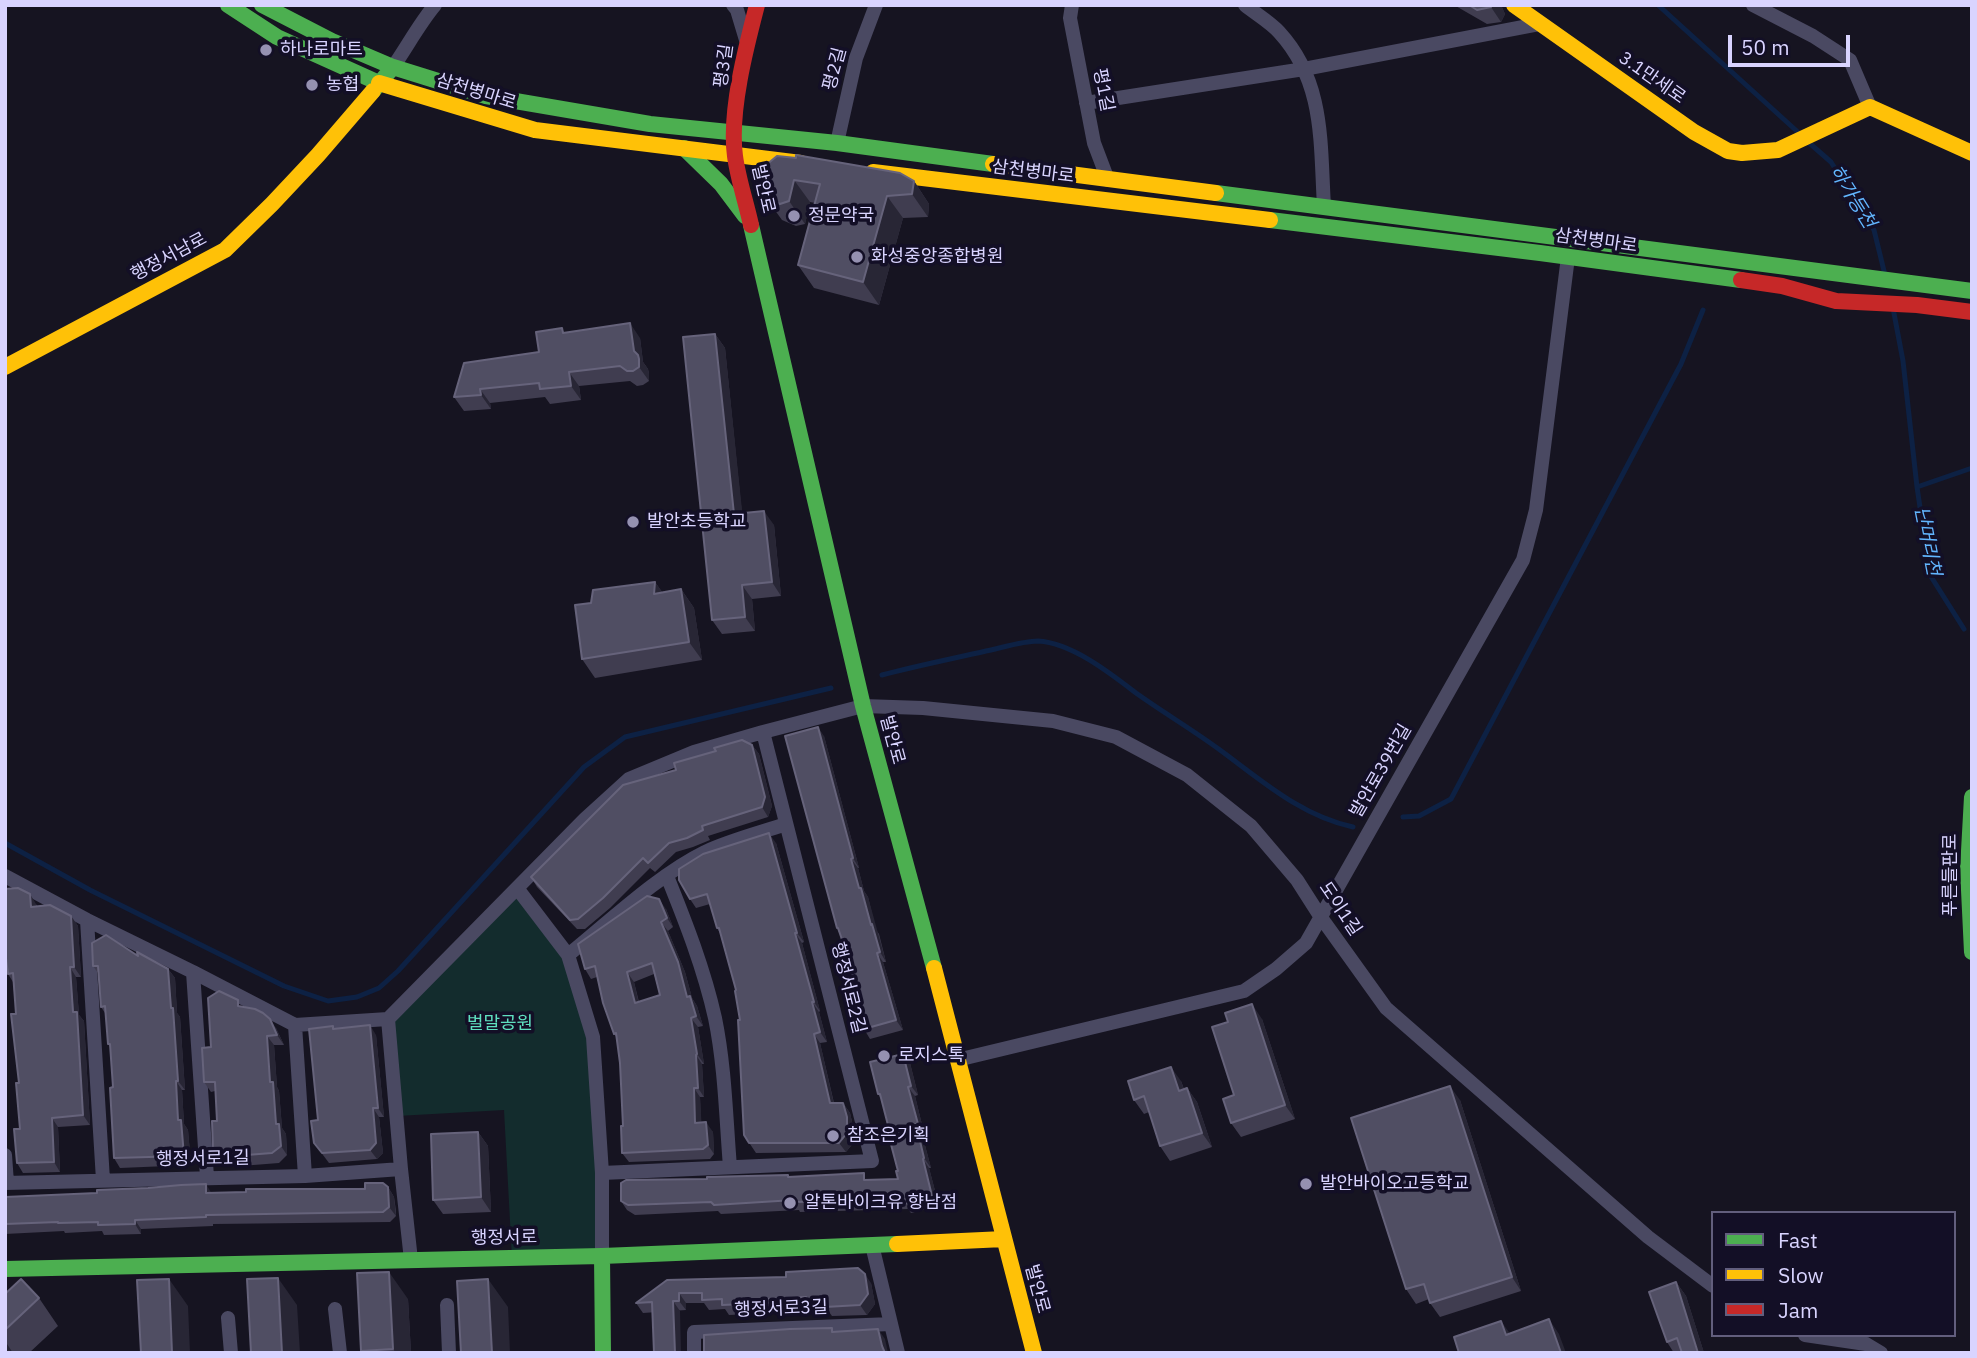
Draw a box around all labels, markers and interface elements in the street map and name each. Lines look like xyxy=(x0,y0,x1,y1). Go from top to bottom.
scale bar xyxy=(1732,21,1854,65)
text: 50 m xyxy=(1741,33,1790,61)
place label: 하나로마트 xyxy=(280,39,363,61)
marker: 하나로마트 xyxy=(258,42,274,58)
street label: 평3길 xyxy=(710,43,738,89)
street label: 평2길 xyxy=(819,45,851,93)
street label: 3.1만세로 xyxy=(1615,47,1689,109)
street label: 평1길 xyxy=(1088,66,1118,114)
street label: 삼천병마로 xyxy=(433,70,519,114)
place label: 농협 xyxy=(326,74,359,96)
marker: 농협 xyxy=(304,77,320,93)
street label: 삼천병마로 xyxy=(991,156,1075,188)
water label: 하가등천 xyxy=(1824,161,1880,233)
street label: 발안로 xyxy=(747,162,779,216)
place label: 정문약국 xyxy=(808,205,874,227)
marker: 정문약국 xyxy=(786,208,802,224)
street label: 삼천병마로 xyxy=(1553,225,1639,257)
street label: 행정서남로 xyxy=(127,228,211,286)
place label: 화성중앙종합병원 xyxy=(871,246,1003,268)
marker: 화성중앙종합병원 xyxy=(849,249,865,265)
water label: 난머리천 xyxy=(1909,505,1945,577)
place label: 발안초등학교 xyxy=(647,511,746,533)
marker: 발안초등학교 xyxy=(625,514,641,530)
street label: 발안로 xyxy=(875,713,909,767)
street label: 발안로39번길 xyxy=(1346,720,1416,822)
street label: 푸른들판로 xyxy=(1940,834,1962,916)
street label: 도이1길 xyxy=(1314,878,1366,940)
street label: 행정서로2길 xyxy=(826,940,870,1036)
park label: 벌말공원 xyxy=(467,1013,533,1035)
place label: 로지스톡 xyxy=(898,1045,964,1067)
marker: 로지스톡 xyxy=(876,1048,892,1064)
place label: 참조은기획 xyxy=(847,1125,930,1147)
marker: 참조은기획 xyxy=(825,1128,841,1144)
street label: 행정서로1길 xyxy=(156,1147,250,1171)
place label: 발안바이오고등학교 xyxy=(1320,1173,1469,1195)
marker: 발안바이오고등학교 xyxy=(1298,1176,1314,1192)
place label: 알톤바이크유 향남점 xyxy=(804,1192,957,1214)
marker: 알톤바이크유 향남점 xyxy=(782,1195,798,1211)
legend xyxy=(1711,1211,1956,1337)
text: Fast xyxy=(1778,1226,1818,1254)
street label: 행정서로 xyxy=(471,1227,537,1249)
text: Slow xyxy=(1778,1261,1824,1289)
street label: 발안로 xyxy=(1020,1262,1054,1316)
text: Jam xyxy=(1778,1296,1818,1324)
street label: 행정서로3길 xyxy=(734,1297,828,1321)

